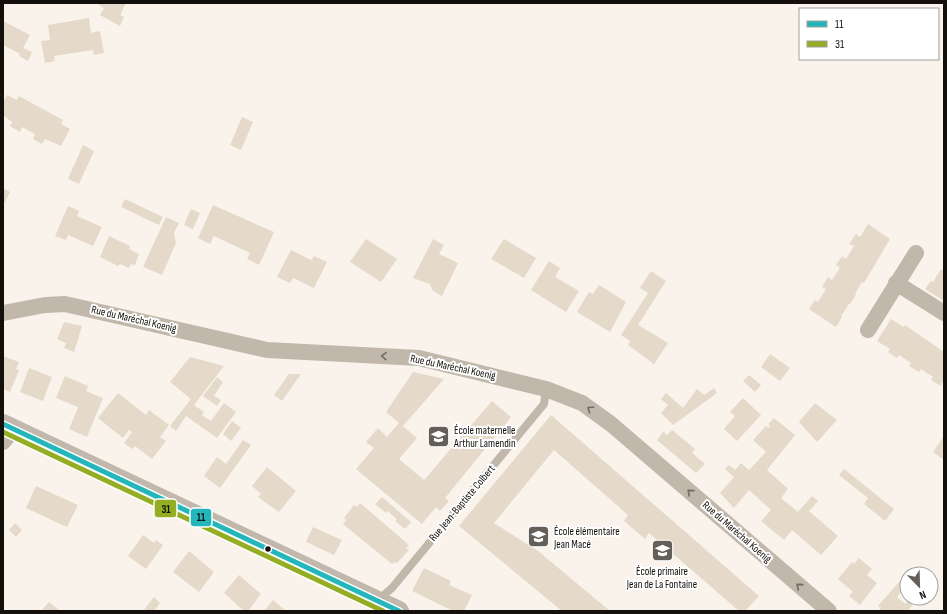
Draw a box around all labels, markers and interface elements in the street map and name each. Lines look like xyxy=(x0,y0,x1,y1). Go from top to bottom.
legend xyxy=(799,8,939,60)
text: 11 xyxy=(835,17,844,32)
text: 31 xyxy=(835,37,845,52)
street label: Rue du Maréchal Koenig xyxy=(90,303,178,335)
one-way arrow xyxy=(381,351,387,360)
street label: Rue du Maréchal Koenig xyxy=(409,352,498,383)
one-way arrow xyxy=(587,406,594,414)
school or university icon: École maternelle Arthur Lamendin xyxy=(425,423,451,449)
place label: École maternelle Arthur Lamendin xyxy=(453,424,516,450)
street label: Rue Jean-Baptiste Colbert xyxy=(426,462,498,544)
one-way arrow xyxy=(687,489,694,496)
line badge: 31 xyxy=(154,499,177,518)
street label: Rue du Maréchal Koenig xyxy=(700,499,775,566)
text: 31 xyxy=(161,503,171,516)
line badge: 11 xyxy=(190,508,212,527)
text: 11 xyxy=(197,511,206,524)
school or university icon: École élémentaire Jean Macé xyxy=(526,524,552,550)
place label: École élémentaire Jean Macé xyxy=(553,525,620,551)
school or university icon: École primaire Jean de La Fontaine xyxy=(649,538,675,564)
unlabelled marker xyxy=(263,544,273,554)
place label: École primaire Jean de La Fontaine xyxy=(626,565,697,591)
north arrow xyxy=(899,566,939,606)
one-way arrow xyxy=(796,583,804,590)
text: N xyxy=(917,588,928,602)

